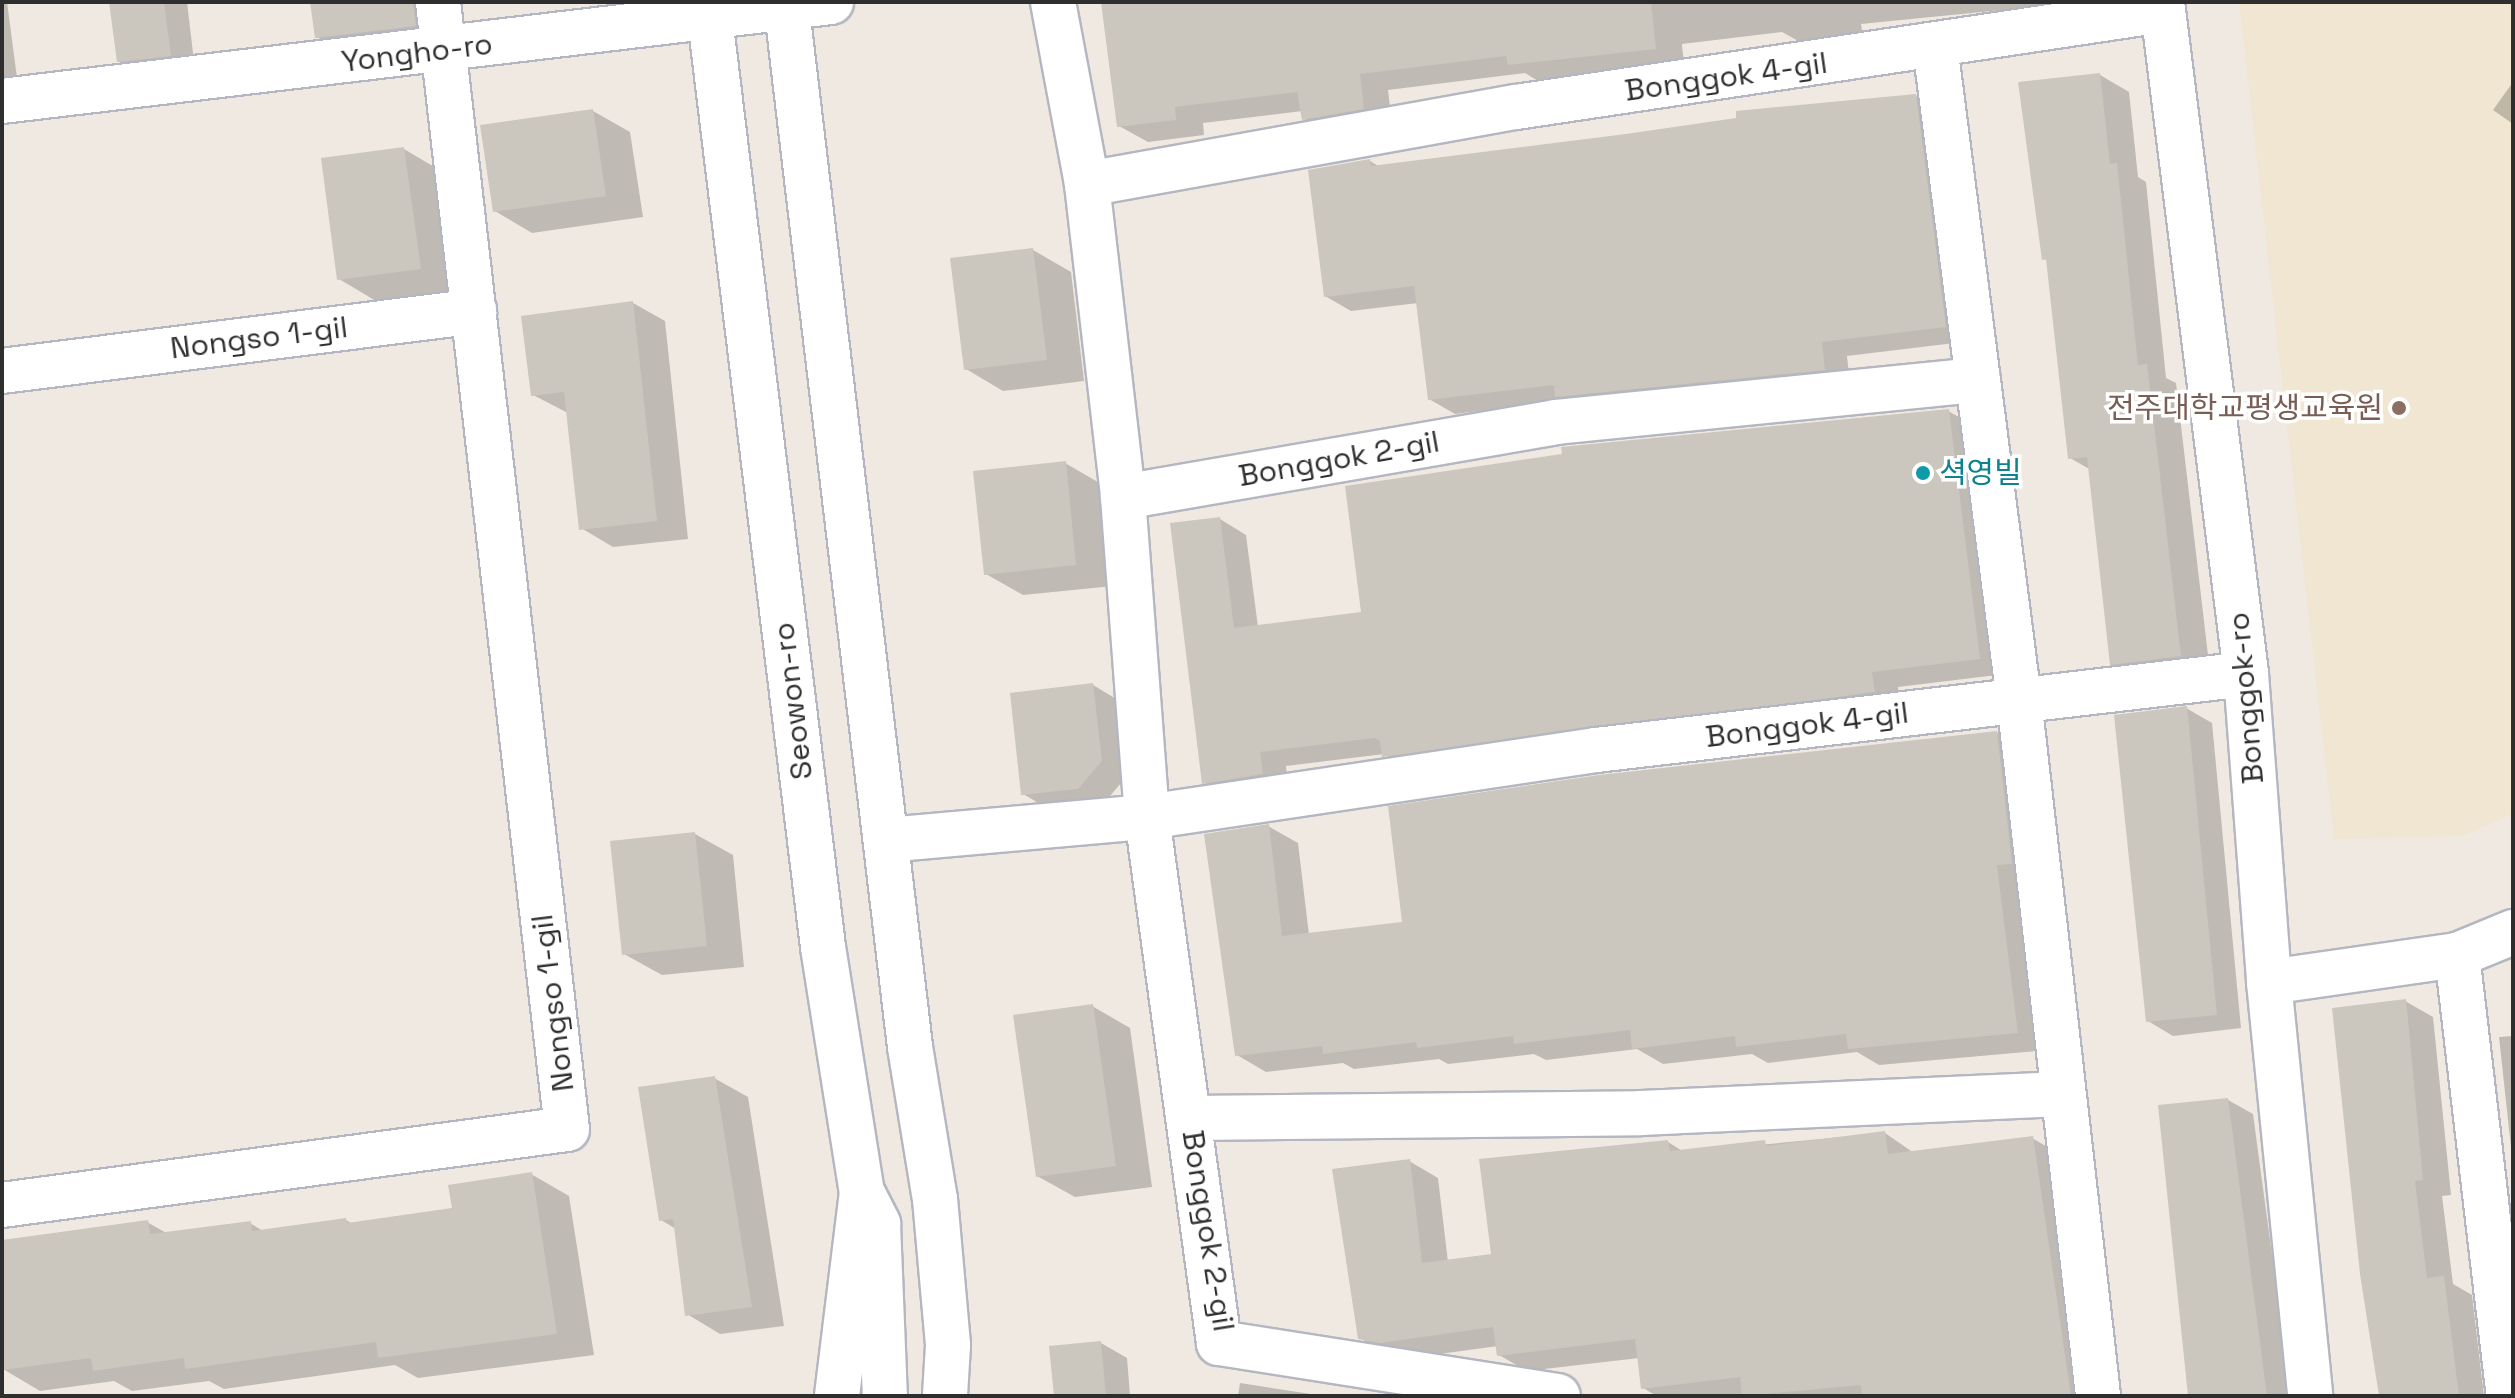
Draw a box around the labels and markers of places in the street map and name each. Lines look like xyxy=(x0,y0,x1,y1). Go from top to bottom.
place label: 전주대학교평생교육원 xyxy=(2107,390,2383,426)
marker: 전주대학교평생교육원 xyxy=(2390,399,2408,417)
place label: 셕영빌 xyxy=(1939,455,2022,491)
marker: 셕영빌 xyxy=(1914,464,1932,482)

